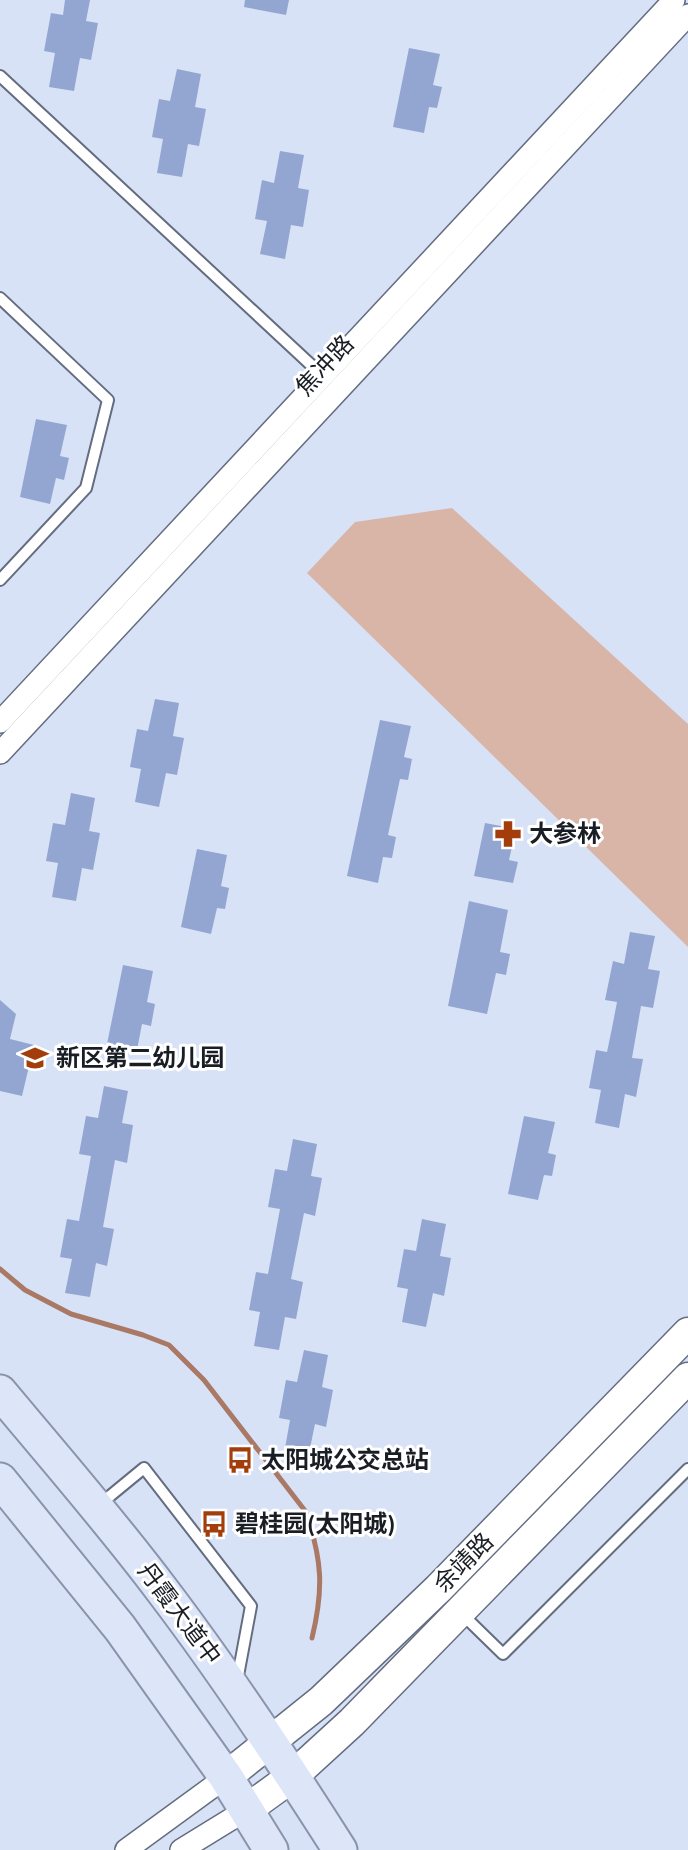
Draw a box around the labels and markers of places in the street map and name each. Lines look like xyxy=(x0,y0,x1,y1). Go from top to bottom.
place label: 大参林 xyxy=(529,817,601,852)
pharmacy icon: 大参林 xyxy=(493,819,523,849)
place label: 新区第二幼儿园 xyxy=(56,1041,224,1076)
school or university icon: 新区第二幼儿园 xyxy=(20,1043,50,1073)
place label: 太阳城公交总站 xyxy=(261,1443,429,1478)
bus stop icon: 太阳城公交总站 xyxy=(225,1445,255,1475)
place label: 碧桂园(太阳城) xyxy=(235,1507,396,1542)
bus stop icon: 碧桂园(太阳城) xyxy=(199,1509,229,1539)

